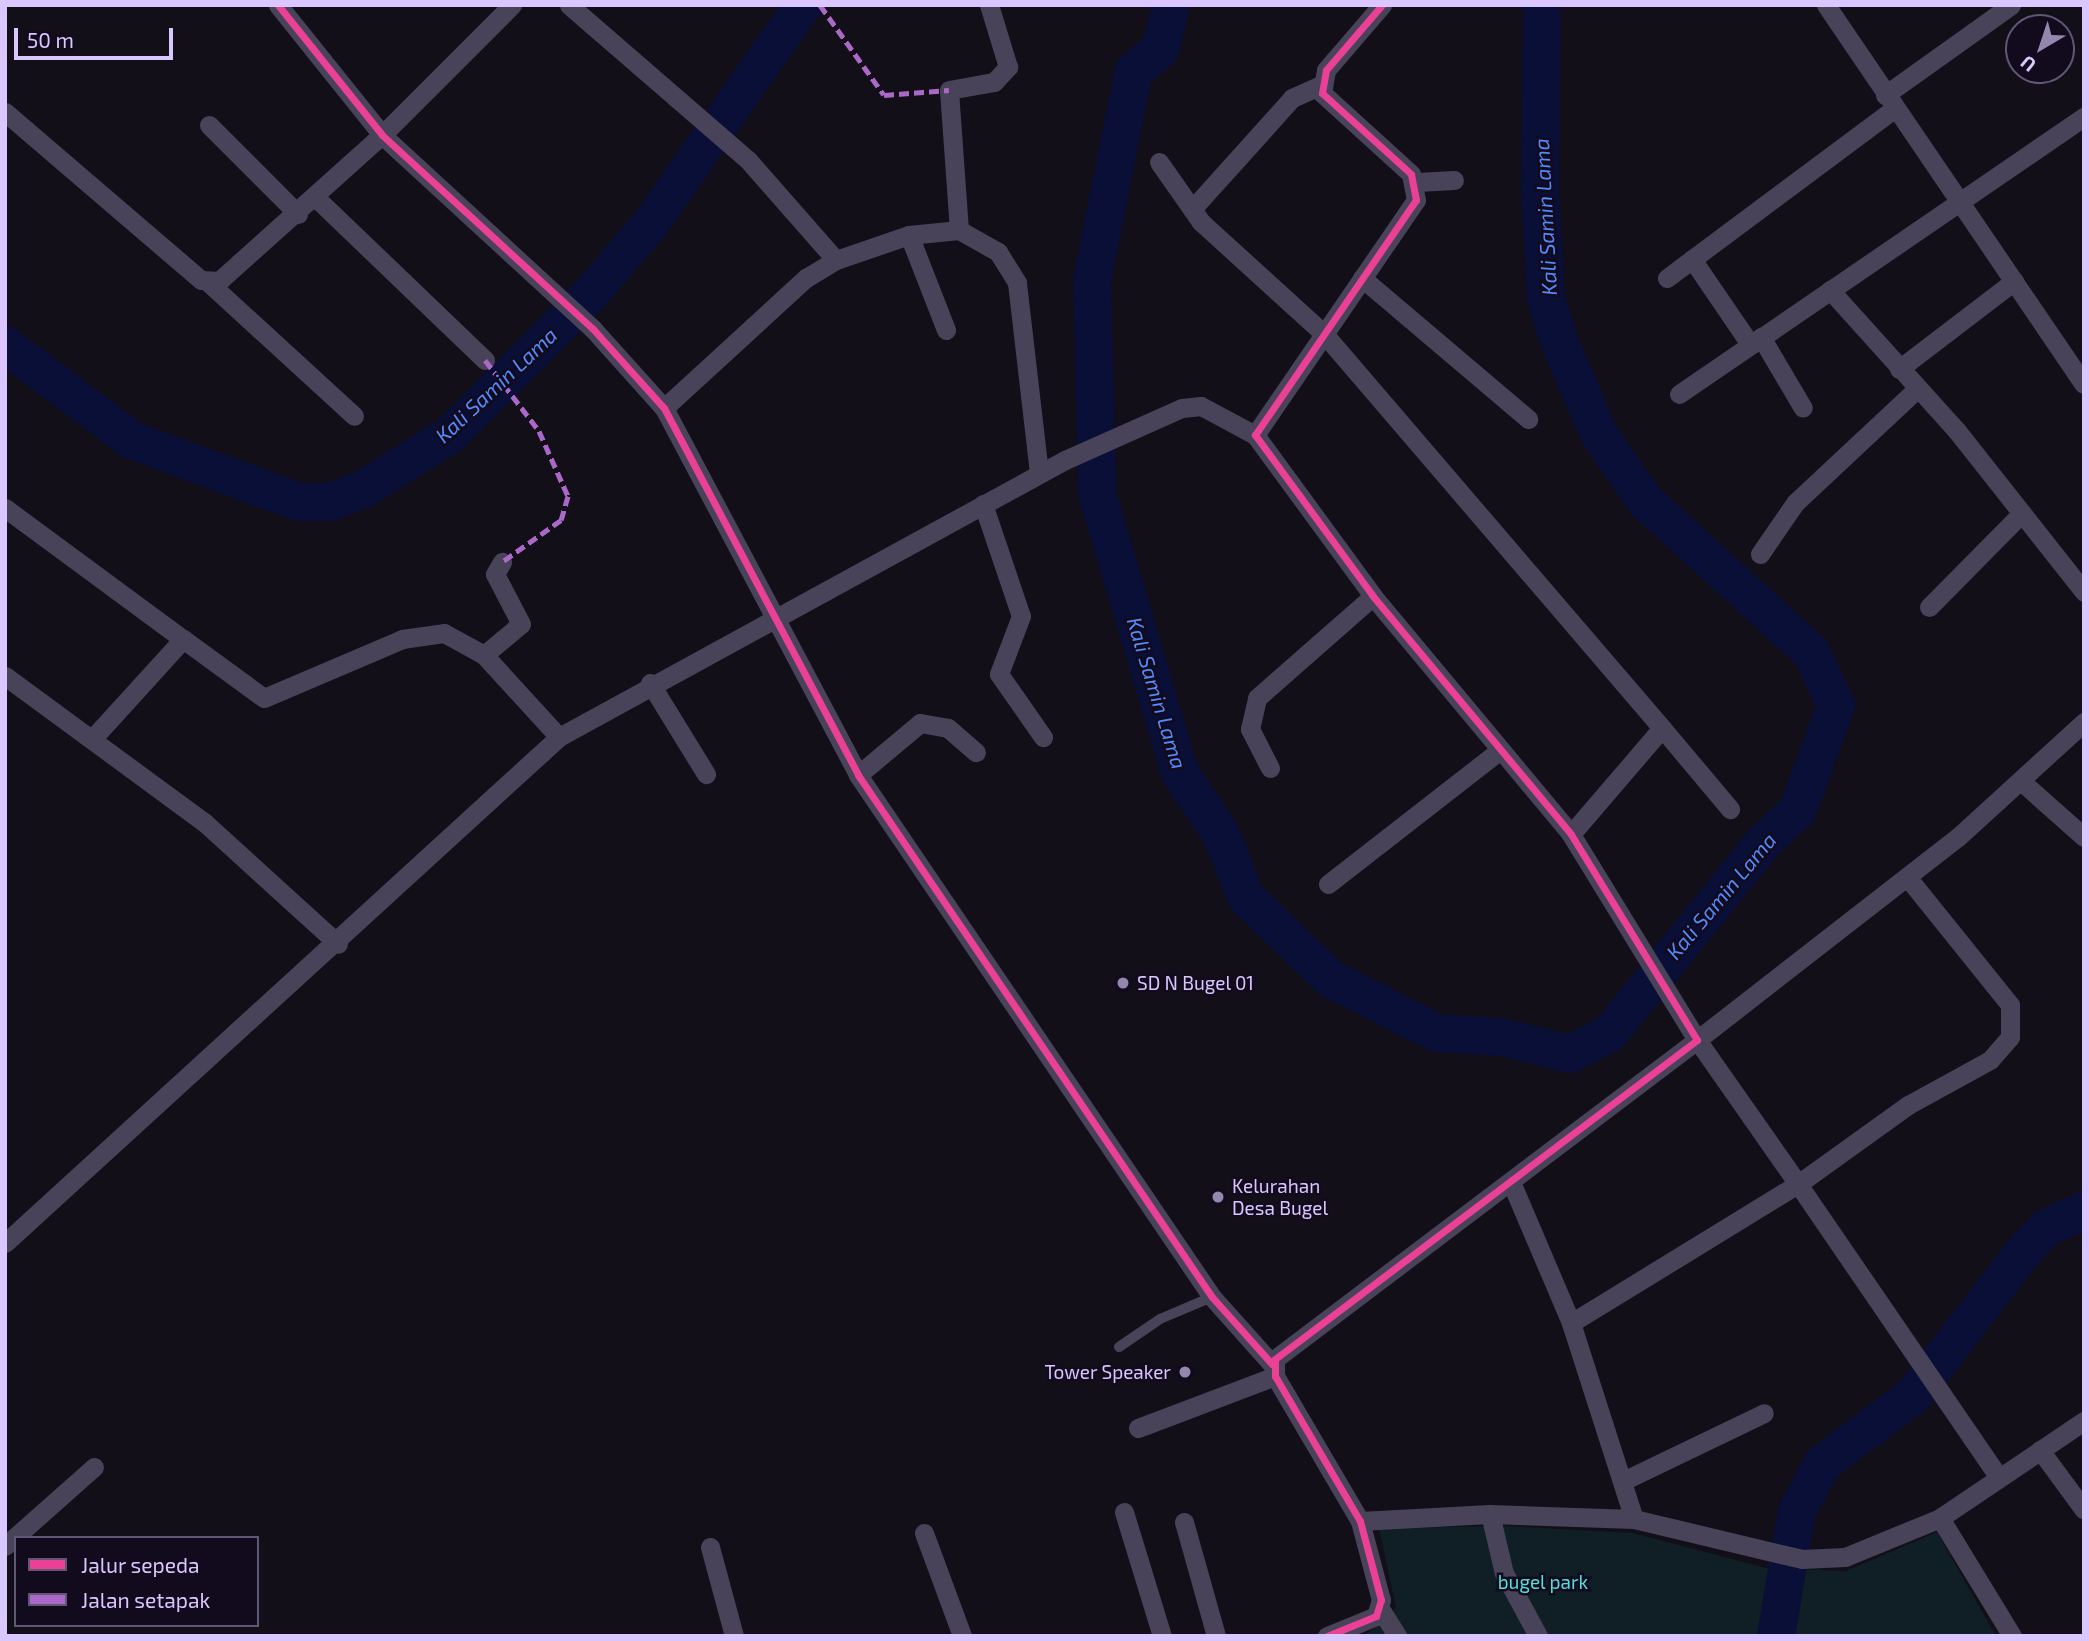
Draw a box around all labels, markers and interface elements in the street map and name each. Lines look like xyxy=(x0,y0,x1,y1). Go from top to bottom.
scale bar xyxy=(18,14,177,58)
north arrow xyxy=(2005,14,2075,84)
text: 50 m xyxy=(27,27,74,52)
text: U xyxy=(2015,51,2040,77)
water label: Kali Samin Lama xyxy=(1528,138,1562,296)
water label: Kali Samin Lama xyxy=(430,322,562,448)
water label: Kali Samin Lama xyxy=(1122,614,1192,772)
water label: Kali Samin Lama xyxy=(1661,828,1781,964)
place label: SD N Bugel 01 xyxy=(1137,972,1254,994)
marker: SD N Bugel 01 xyxy=(1115,975,1131,991)
place label: Kelurahan Desa Bugel xyxy=(1232,1175,1328,1219)
marker: Kelurahan Desa Bugel xyxy=(1210,1189,1226,1205)
place label: Tower Speaker xyxy=(1044,1361,1171,1383)
marker: Tower Speaker xyxy=(1177,1364,1193,1380)
legend xyxy=(14,1536,259,1627)
text: Jalur sepeda xyxy=(81,1552,200,1577)
park label: bugel park xyxy=(1497,1571,1589,1593)
text: Jalan setapak xyxy=(81,1587,210,1612)

